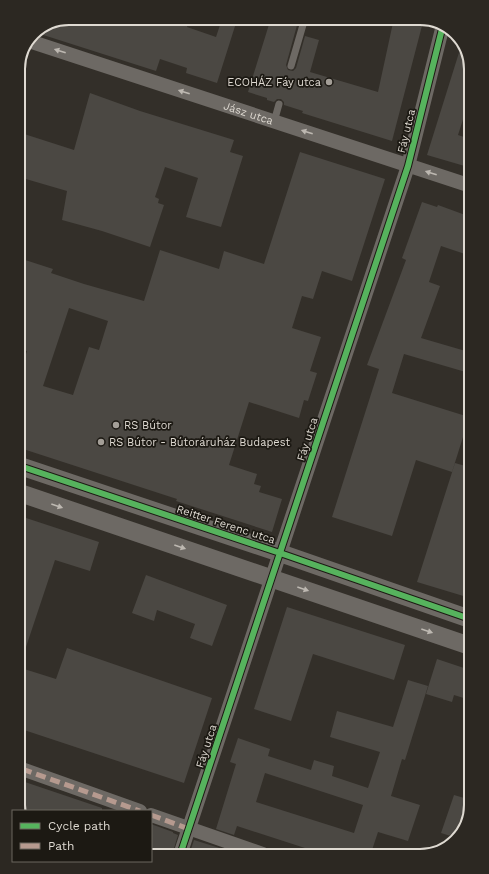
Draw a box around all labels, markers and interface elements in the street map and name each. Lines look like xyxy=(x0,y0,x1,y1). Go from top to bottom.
one-way arrow xyxy=(54,48,66,54)
place label: ECOHÁZ Fáy utca xyxy=(227,75,321,89)
marker: ECOHÁZ Fáy utca xyxy=(324,77,334,87)
one-way arrow xyxy=(177,89,189,95)
street label: Jász utca xyxy=(222,99,275,128)
street label: Fáy utca xyxy=(395,108,418,155)
one-way arrow xyxy=(301,129,313,135)
one-way arrow xyxy=(424,170,436,176)
street label: Fáy utca xyxy=(294,416,321,463)
place label: RS Bútor xyxy=(124,419,172,432)
marker: RS Bútor xyxy=(111,420,121,430)
place label: RS Bútor - Bútoráruház Budapest xyxy=(109,436,290,449)
marker: RS Bútor - Bútoráruház Budapest xyxy=(96,437,106,447)
street label: Reitter Ferenc utca xyxy=(175,502,277,547)
one-way arrow xyxy=(52,503,64,509)
one-way arrow xyxy=(175,545,187,551)
one-way arrow xyxy=(298,586,310,592)
one-way arrow xyxy=(421,628,433,634)
street label: Fáy utca xyxy=(193,723,220,770)
legend xyxy=(12,810,152,862)
text: Cycle path xyxy=(48,819,110,833)
text: Path xyxy=(48,839,74,853)

